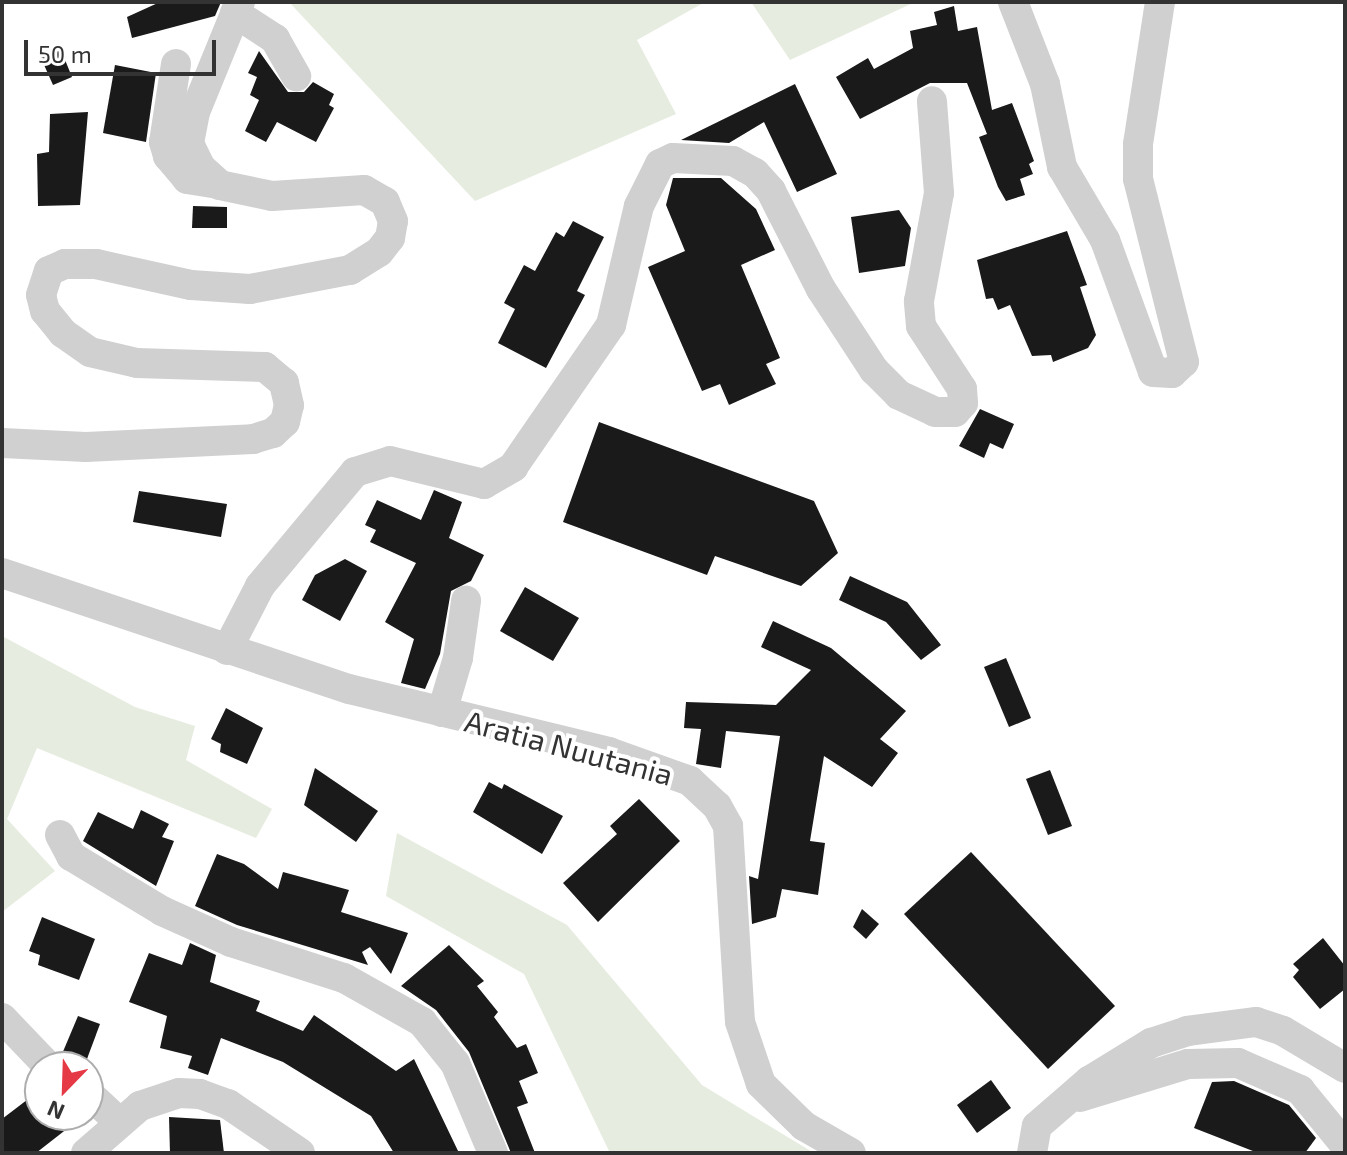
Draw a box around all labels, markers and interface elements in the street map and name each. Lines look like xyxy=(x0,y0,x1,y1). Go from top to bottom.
scale bar xyxy=(28,24,220,74)
text: 50 m xyxy=(38,39,92,68)
street label: Aratia Nuutania xyxy=(461,702,677,792)
north arrow xyxy=(24,1051,104,1131)
text: N xyxy=(43,1096,68,1126)

